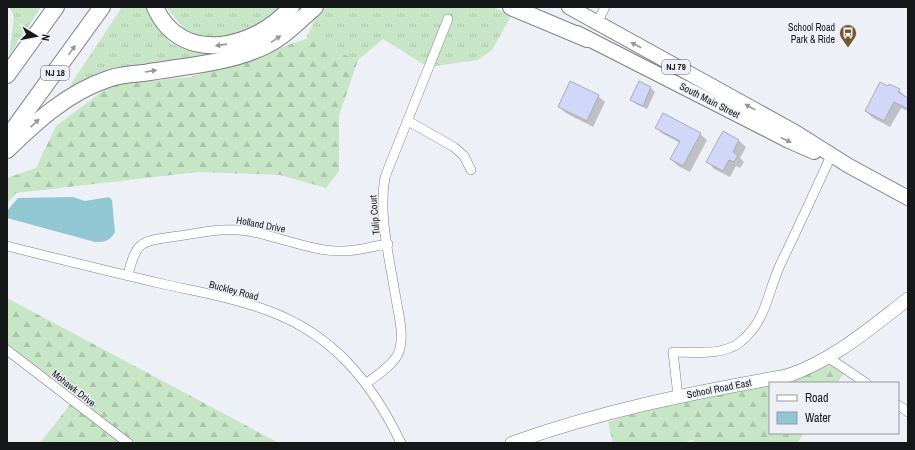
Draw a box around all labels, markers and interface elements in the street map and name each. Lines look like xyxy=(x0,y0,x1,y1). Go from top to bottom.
north arrow xyxy=(16,16,56,56)
place label: School Road Park & Ride xyxy=(788,21,835,46)
bus stop icon: School Road Park & Ride xyxy=(838,23,858,48)
text: N xyxy=(38,33,53,42)
one-way arrow xyxy=(271,35,281,43)
one-way arrow xyxy=(215,42,227,48)
one-way arrow xyxy=(630,42,642,48)
one-way arrow xyxy=(68,45,76,55)
road number: NJ 79 xyxy=(662,60,690,74)
road number: NJ 18 xyxy=(41,66,69,80)
one-way arrow xyxy=(145,68,157,74)
street label: South Main Street xyxy=(677,80,743,122)
one-way arrow xyxy=(744,104,756,110)
one-way arrow xyxy=(30,118,40,128)
one-way arrow xyxy=(781,137,792,143)
street label: Tulip Court xyxy=(366,194,383,235)
street label: Holland Drive xyxy=(235,213,287,236)
street label: Buckley Road xyxy=(208,278,260,303)
street label: Mohawk Drive xyxy=(49,367,99,410)
street label: School Road East xyxy=(686,376,753,401)
legend xyxy=(769,382,899,434)
text: Road xyxy=(805,390,829,406)
text: Water xyxy=(805,410,832,426)

